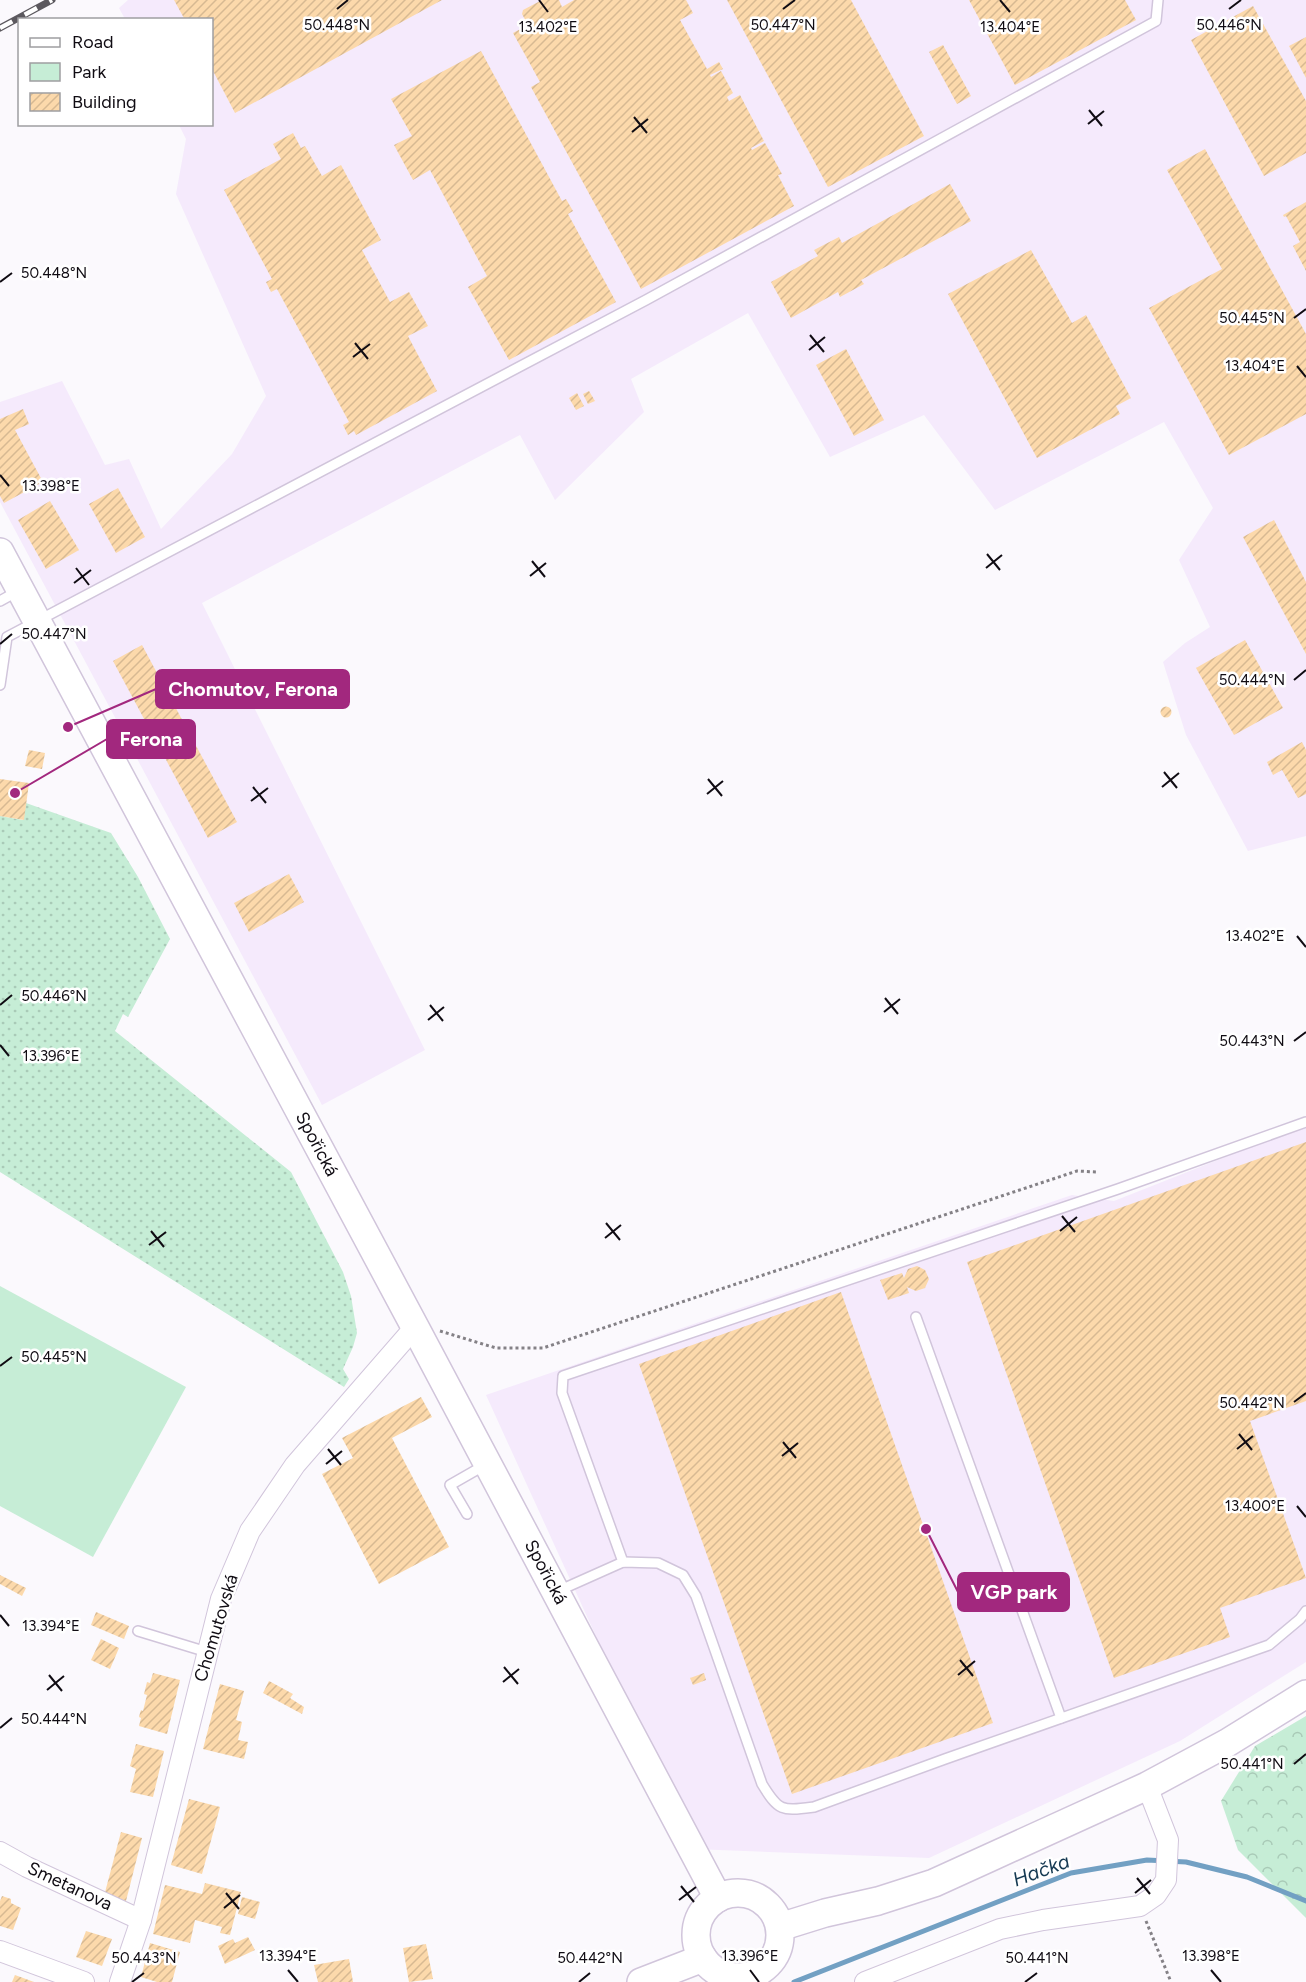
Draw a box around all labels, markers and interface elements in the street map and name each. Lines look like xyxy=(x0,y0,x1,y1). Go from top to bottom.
text: 50.448°N xyxy=(304,16,370,34)
text: 50.447°N xyxy=(750,16,816,34)
text: 50.446°N xyxy=(1196,16,1262,34)
legend xyxy=(18,18,213,126)
text: 13.402°E xyxy=(518,18,578,36)
text: 13.404°E xyxy=(980,18,1040,36)
text: Road xyxy=(72,31,113,53)
text: Park xyxy=(72,61,107,83)
text: Building xyxy=(72,91,137,113)
text: 50.448°N xyxy=(21,264,87,282)
text: 50.445°N xyxy=(1219,309,1285,327)
text: 13.404°E xyxy=(1225,357,1285,375)
text: 13.398°E xyxy=(22,477,80,495)
text: 50.447°N xyxy=(21,625,87,643)
callout: Chomutov, Ferona xyxy=(156,670,349,708)
text: 50.444°N xyxy=(1219,671,1285,689)
text: Chomutov, Ferona xyxy=(168,677,338,701)
callout: Ferona xyxy=(107,720,195,758)
text: Ferona xyxy=(119,727,183,751)
text: 13.402°E xyxy=(1225,927,1285,945)
text: 50.446°N xyxy=(21,987,87,1005)
text: 50.443°N xyxy=(1219,1032,1285,1050)
text: 13.396°E xyxy=(22,1047,80,1065)
street label: Spořická xyxy=(291,1108,343,1180)
text: 50.445°N xyxy=(21,1348,87,1366)
text: 50.442°N xyxy=(1219,1394,1285,1412)
text: 13.400°E xyxy=(1225,1497,1285,1515)
street label: Spořická xyxy=(520,1536,572,1608)
street label: Chomutovská xyxy=(189,1572,243,1684)
callout: VGP park xyxy=(958,1573,1069,1611)
text: VGP park xyxy=(970,1580,1058,1604)
text: 13.394°E xyxy=(22,1617,80,1635)
text: 50.444°N xyxy=(21,1710,87,1728)
text: 50.441°N xyxy=(1220,1755,1284,1773)
water label: Hačka xyxy=(1009,1849,1073,1891)
street label: Smetanova xyxy=(24,1857,116,1915)
text: 13.394°E xyxy=(259,1947,317,1965)
text: 13.396°E xyxy=(721,1947,779,1965)
text: 13.398°E xyxy=(1182,1947,1240,1965)
text: 50.443°N xyxy=(111,1949,177,1967)
text: 50.442°N xyxy=(557,1949,623,1967)
text: 50.441°N xyxy=(1005,1949,1069,1967)

